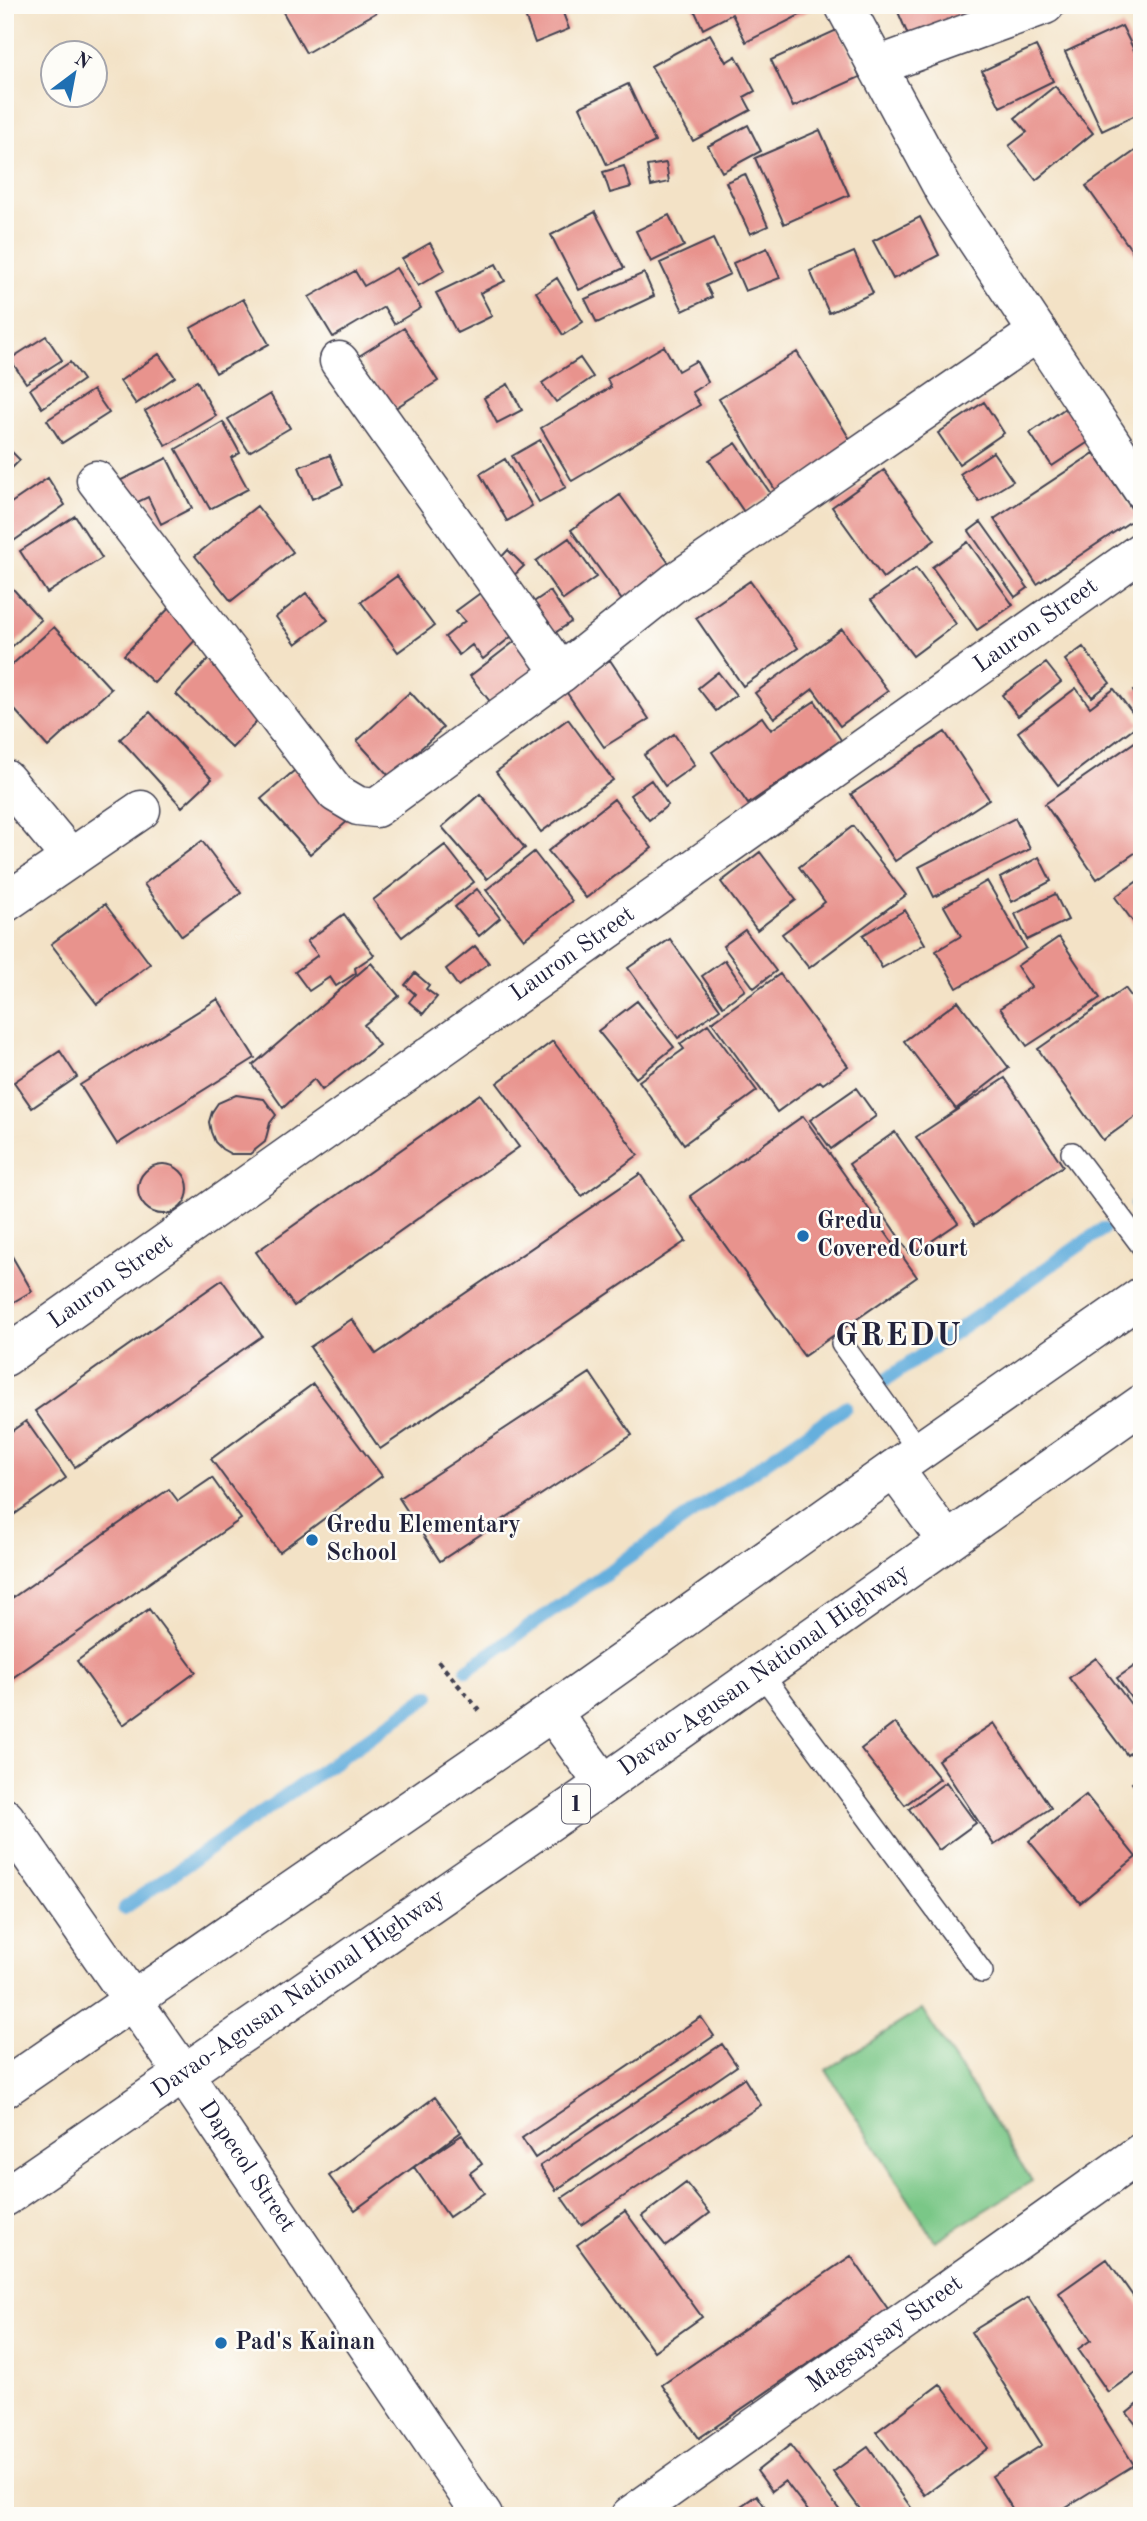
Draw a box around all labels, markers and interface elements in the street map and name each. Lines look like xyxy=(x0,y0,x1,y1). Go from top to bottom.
north arrow xyxy=(38,38,108,108)
text: N xyxy=(70,50,93,74)
street label: Lauron Street xyxy=(970,574,1103,678)
street label: Lauron Street xyxy=(506,903,639,1006)
place label: Gredu Covered Court xyxy=(817,1210,968,1262)
marker: Gredu Covered Court xyxy=(795,1228,811,1244)
street label: Lauron Street xyxy=(45,1230,177,1334)
district label: GREDU xyxy=(835,1321,963,1353)
place label: Gredu Elementary School xyxy=(326,1514,521,1566)
marker: Gredu Elementary School xyxy=(304,1532,320,1548)
street label: Davao-Agusan National Highway xyxy=(615,1560,914,1781)
road number: 1 xyxy=(562,1784,590,1824)
street label: Davao-Agusan National Highway xyxy=(148,1885,450,2103)
street label: Dapecol Street xyxy=(193,2096,299,2237)
street label: Magsaysay Street xyxy=(803,2271,967,2398)
place label: Pad's Kainan xyxy=(235,2331,375,2355)
marker: Pad's Kainan xyxy=(213,2335,229,2351)

